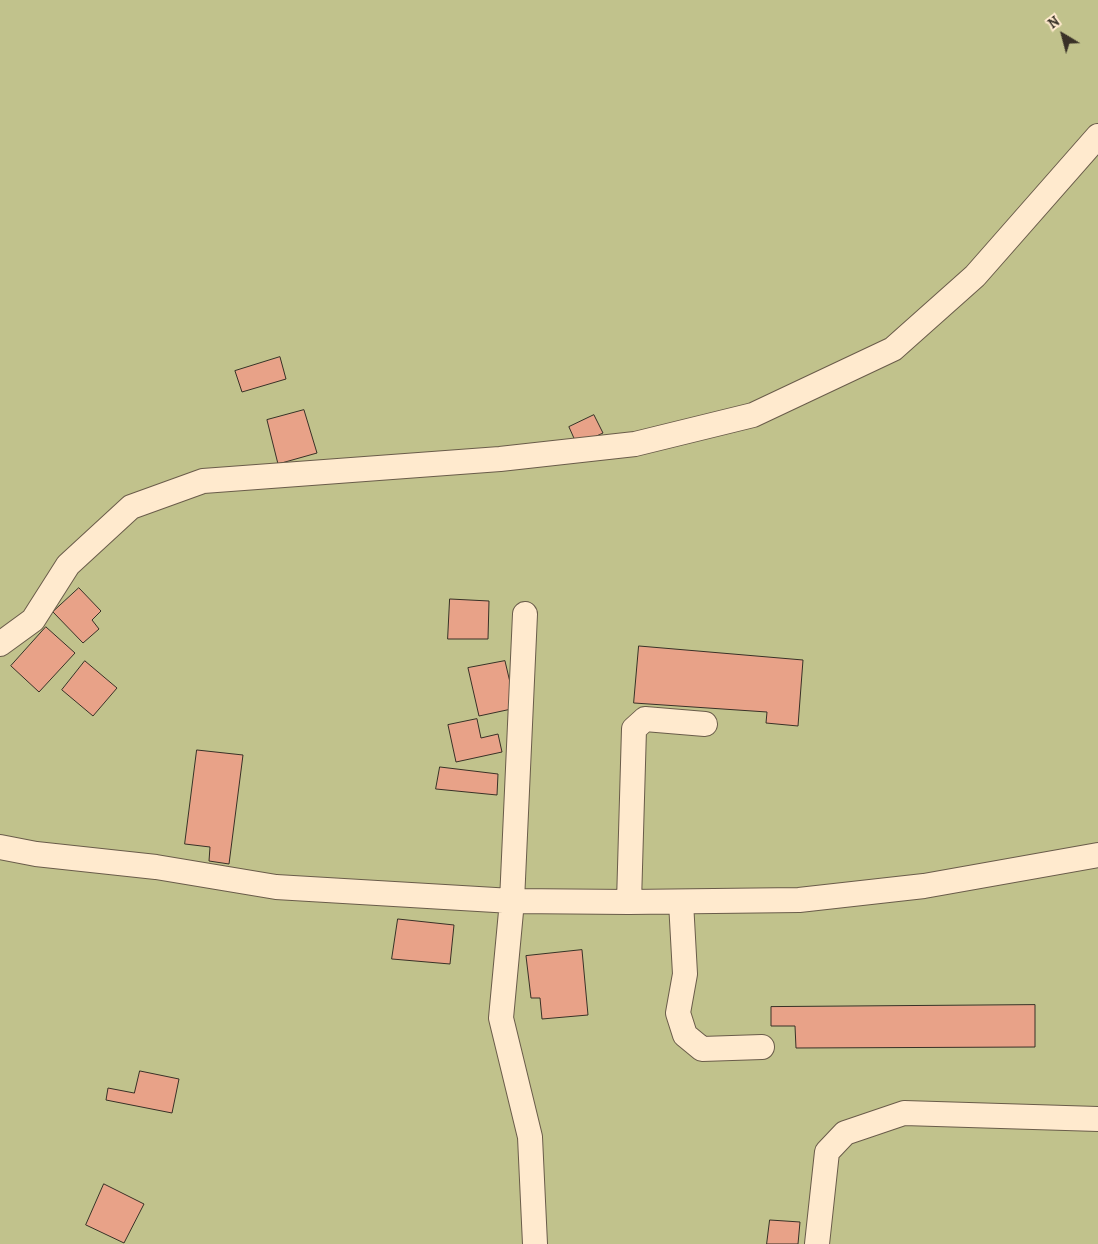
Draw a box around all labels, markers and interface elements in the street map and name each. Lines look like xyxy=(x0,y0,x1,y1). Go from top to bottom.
north arrow xyxy=(1038,10,1088,60)
text: N xyxy=(1044,12,1063,33)

